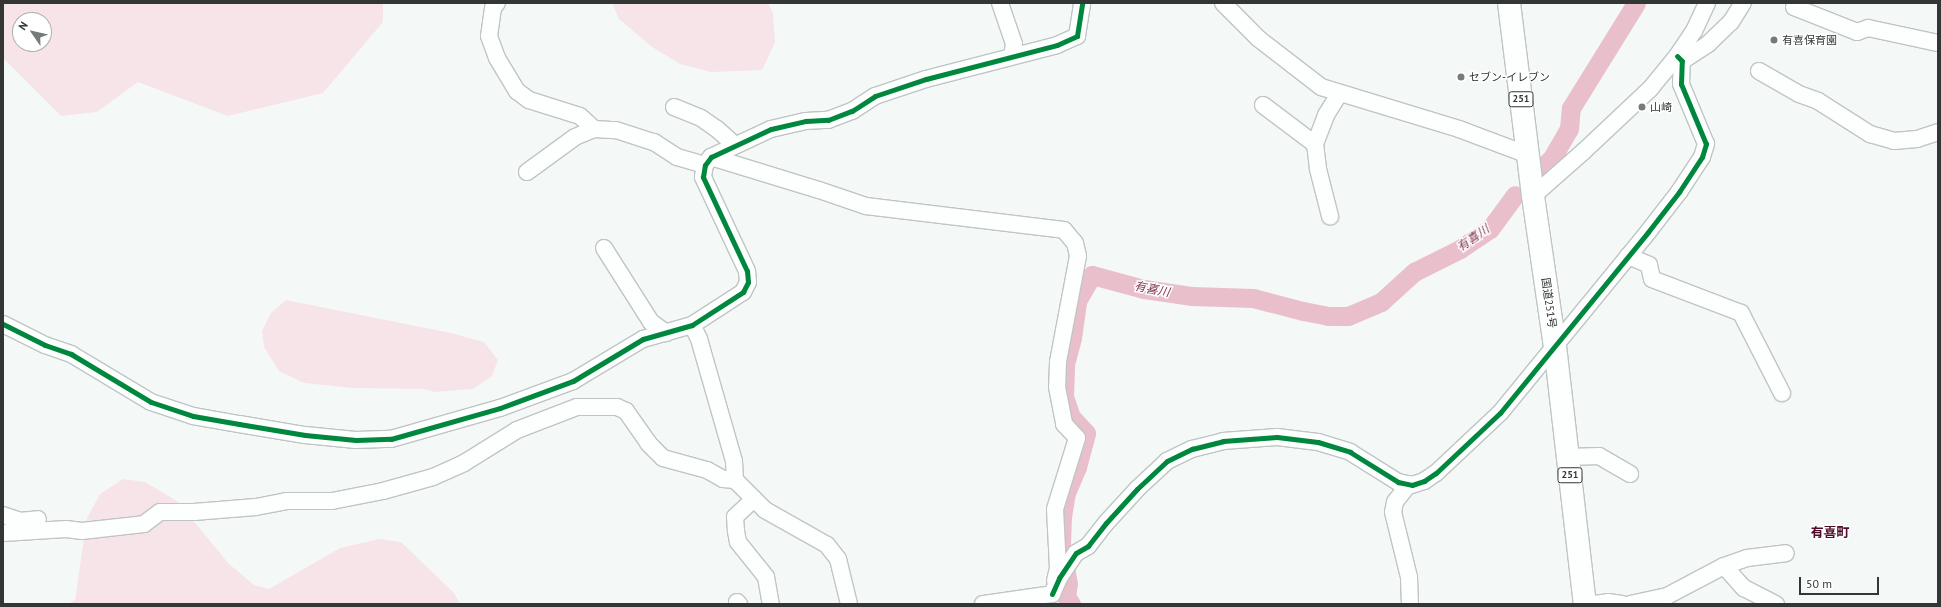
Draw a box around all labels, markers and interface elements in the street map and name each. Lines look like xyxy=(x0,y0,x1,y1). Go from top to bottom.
north arrow xyxy=(12,12,52,52)
text: N xyxy=(15,19,31,33)
place label: 有喜保育園 xyxy=(1782,33,1837,47)
marker: 有喜保育園 xyxy=(1769,35,1779,45)
place label: セブン-イレブン xyxy=(1469,70,1550,84)
marker: セブン-イレブン xyxy=(1456,72,1466,82)
road number: 251 xyxy=(1508,91,1534,107)
place label: 山崎 xyxy=(1650,100,1672,114)
marker: 山崎 xyxy=(1637,102,1647,112)
water label: 有喜川 xyxy=(1454,222,1492,254)
street label: 国道251号 xyxy=(1539,277,1559,329)
water label: 有喜川 xyxy=(1133,278,1171,300)
road number: 251 xyxy=(1557,467,1583,483)
district label: 有喜町 xyxy=(1811,525,1849,541)
scale bar xyxy=(1801,569,1881,595)
text: 50 m xyxy=(1806,576,1832,591)

